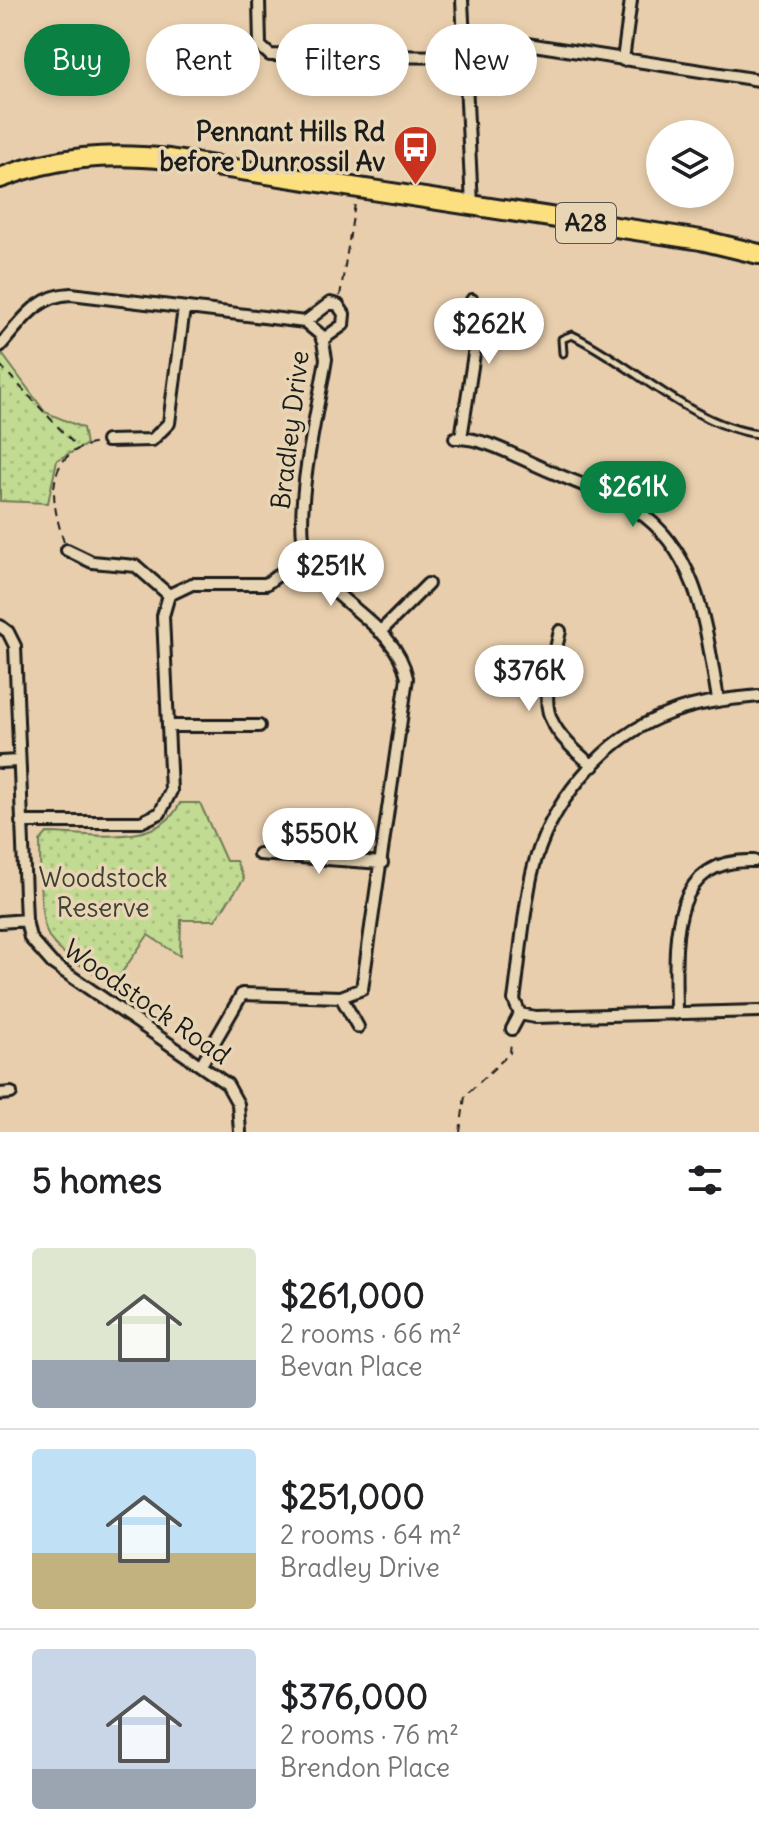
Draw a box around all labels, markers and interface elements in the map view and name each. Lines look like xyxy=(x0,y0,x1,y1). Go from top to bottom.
chip: Buy xyxy=(24,24,130,96)
chip: Rent xyxy=(146,24,260,96)
chip: Filters xyxy=(276,24,409,96)
chip: New xyxy=(425,24,537,96)
place label: Pennant Hills Rd before Dunrossil Av xyxy=(160,115,385,178)
map controls xyxy=(646,120,734,208)
button: layers xyxy=(646,120,734,208)
bus stop icon: Pennant Hills Rd before Dunrossil Av xyxy=(392,123,440,186)
road number: A28 xyxy=(556,203,616,243)
pin: $262K xyxy=(433,298,545,366)
text: $262K xyxy=(452,307,526,340)
street label: Bradley Drive xyxy=(263,349,316,511)
pin: $261K xyxy=(577,461,689,529)
text: $261K xyxy=(598,470,668,503)
pin: $251K xyxy=(275,540,387,608)
text: $251K xyxy=(296,549,366,582)
pin: $376K xyxy=(473,645,585,713)
text: $376K xyxy=(493,654,565,687)
pin: $550K xyxy=(263,808,375,876)
text: $550K xyxy=(280,817,358,850)
park label: Woodstock Reserve xyxy=(39,861,167,924)
street label: Woodstock Road xyxy=(58,932,237,1071)
icon: filters xyxy=(683,1158,727,1202)
text: 5 homes xyxy=(32,1159,162,1202)
text: $261,000 xyxy=(280,1274,425,1317)
icon: home xyxy=(96,1280,192,1376)
text: 2 rooms · 66 m² xyxy=(280,1317,462,1350)
text: Bevan Place xyxy=(280,1350,423,1383)
text: $251,000 xyxy=(280,1475,425,1518)
icon: home xyxy=(96,1481,192,1577)
text: 2 rooms · 64 m² xyxy=(280,1518,462,1551)
text: Bradley Drive xyxy=(280,1551,440,1584)
text: $376,000 xyxy=(280,1675,428,1718)
icon: home xyxy=(96,1681,192,1777)
text: 2 rooms · 76 m² xyxy=(280,1718,459,1751)
text: Brendon Place xyxy=(280,1751,450,1784)

